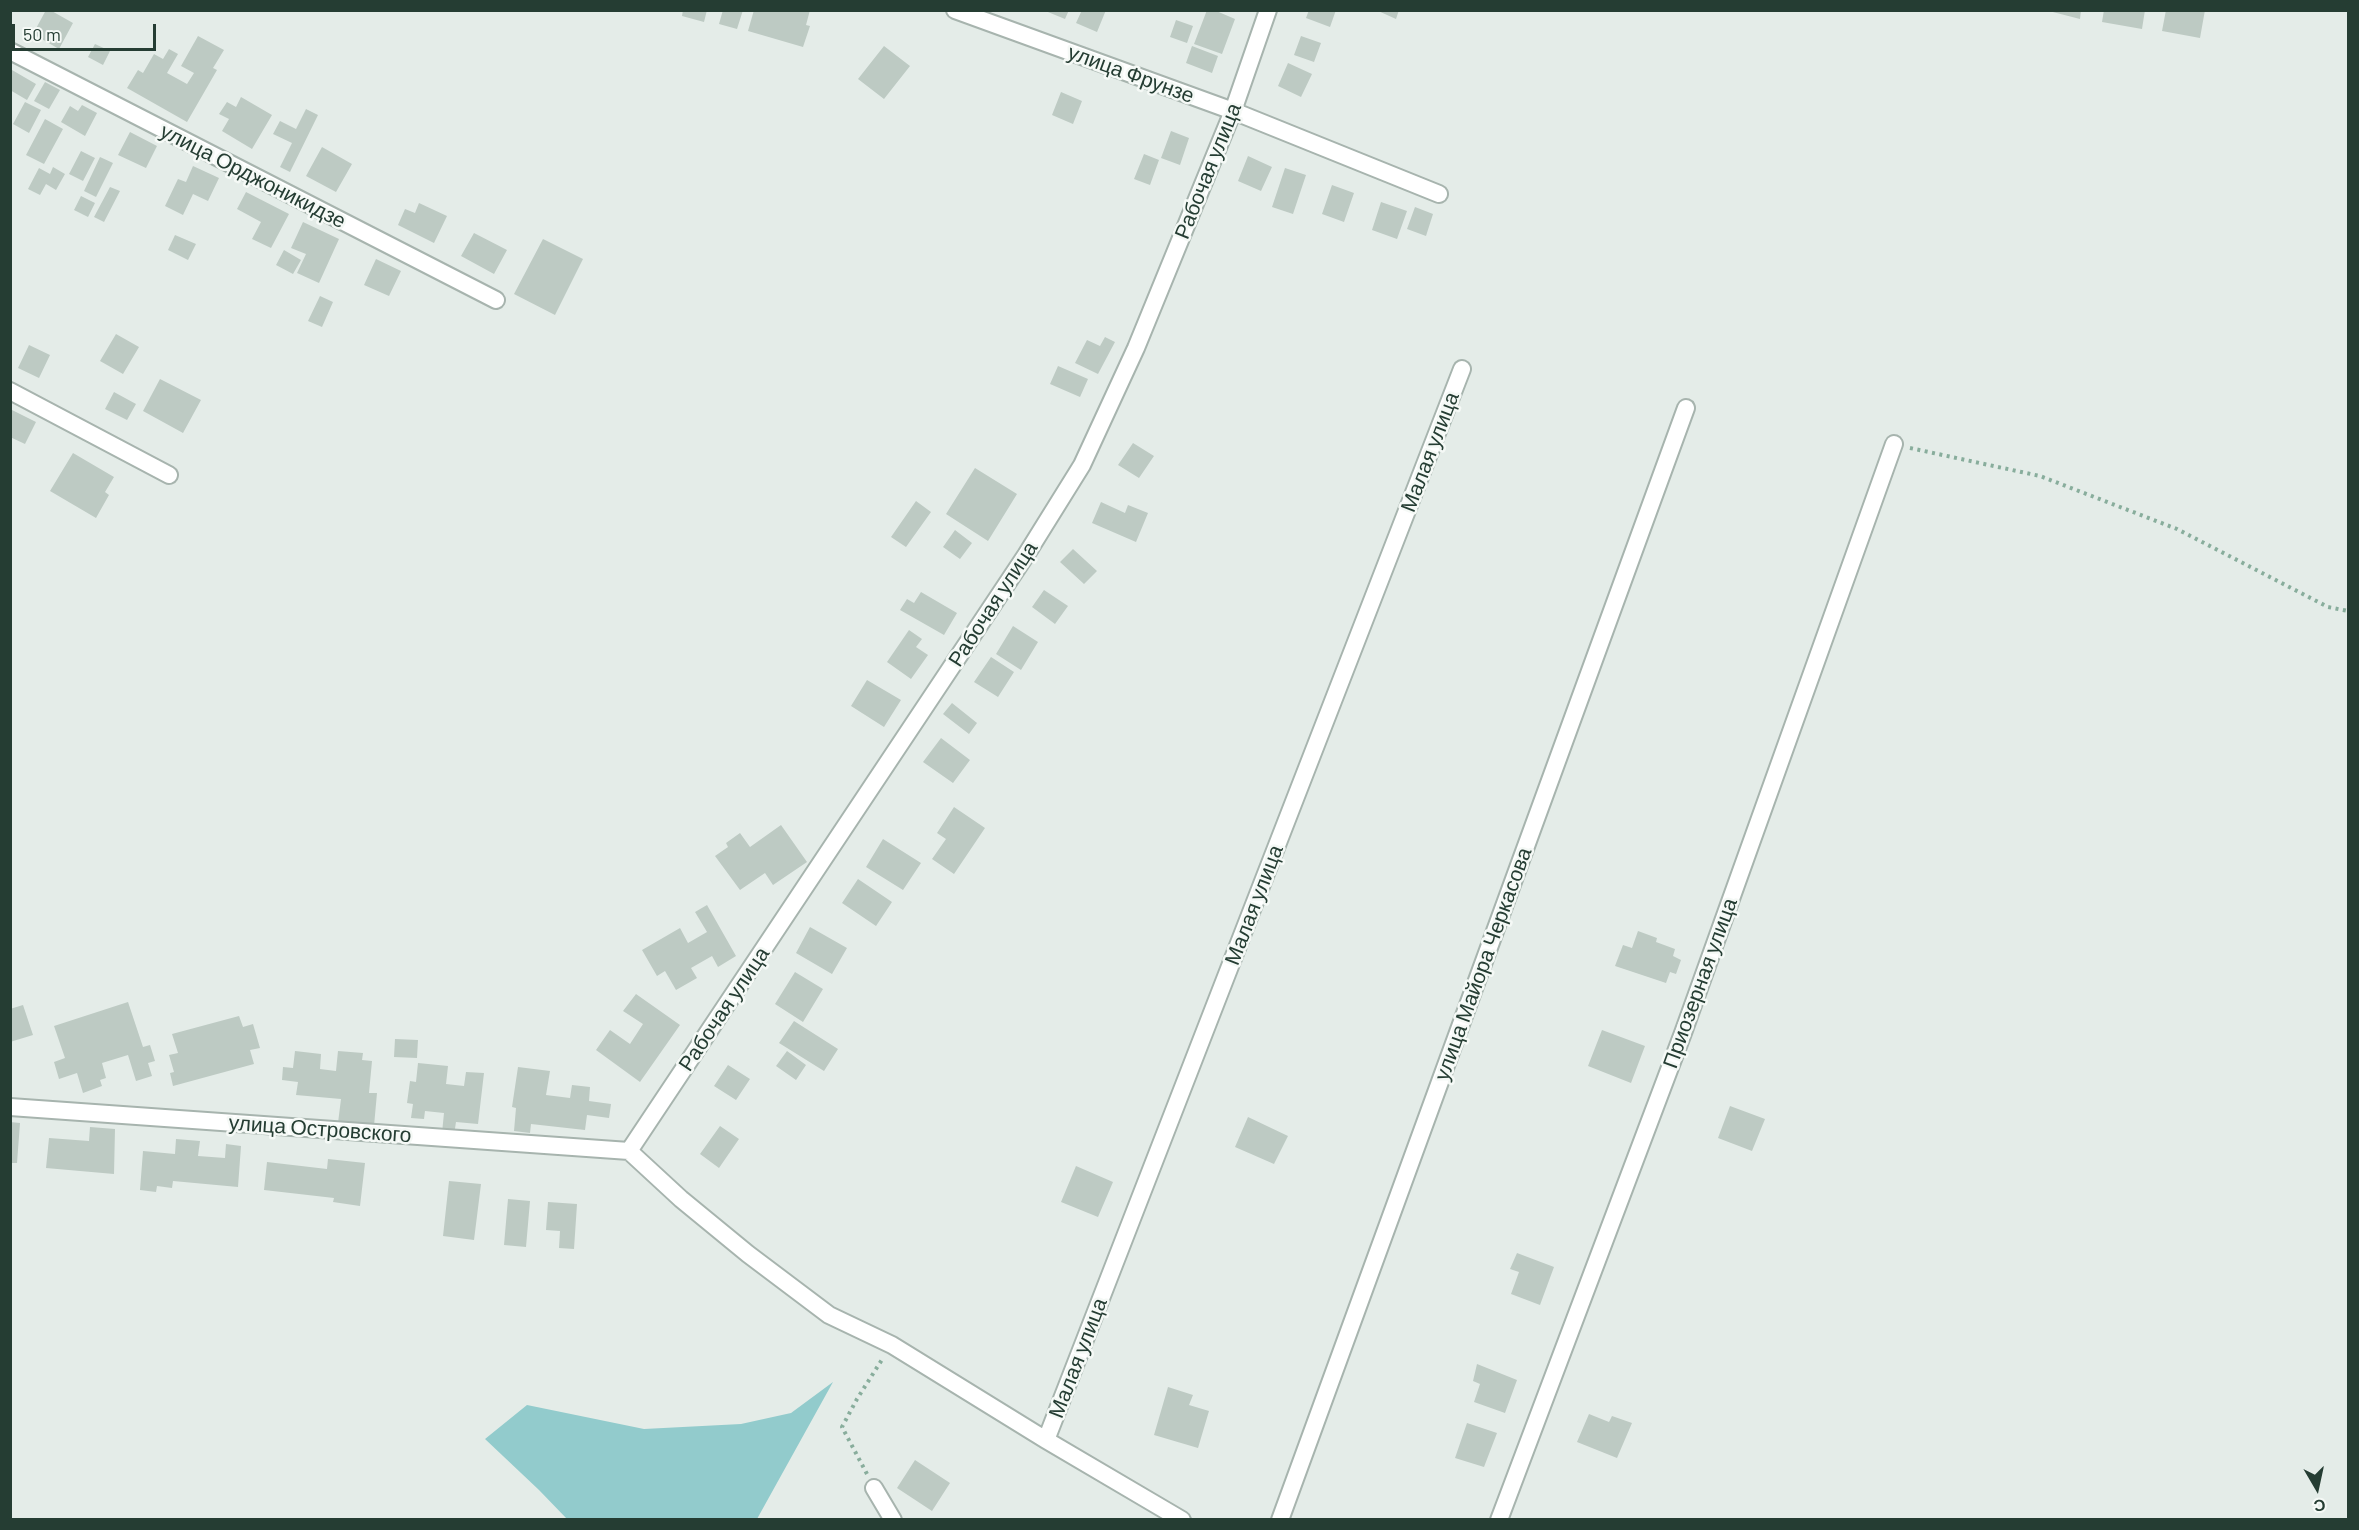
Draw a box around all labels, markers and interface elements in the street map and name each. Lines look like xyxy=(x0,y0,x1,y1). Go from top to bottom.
scale bar xyxy=(15,12,159,50)
text: 50 m xyxy=(23,23,61,45)
street label: улица Фрунзе xyxy=(1064,39,1198,109)
street label: Рабочая улица xyxy=(1169,99,1247,243)
street label: улица Орджоникидзе xyxy=(156,118,350,234)
street label: Малая улица xyxy=(1396,388,1464,516)
street label: Рабочая улица xyxy=(943,537,1043,671)
street label: Малая улица xyxy=(1220,841,1288,969)
street label: улица Майора Черкасова xyxy=(1429,844,1537,1084)
street label: Приозерная улица xyxy=(1658,894,1742,1072)
street label: Рабочая улица xyxy=(673,942,775,1076)
street label: улица Островского xyxy=(228,1110,412,1148)
street label: Малая улица xyxy=(1044,1294,1112,1422)
north arrow xyxy=(2287,1458,2347,1518)
text: С xyxy=(2313,1496,2327,1517)

